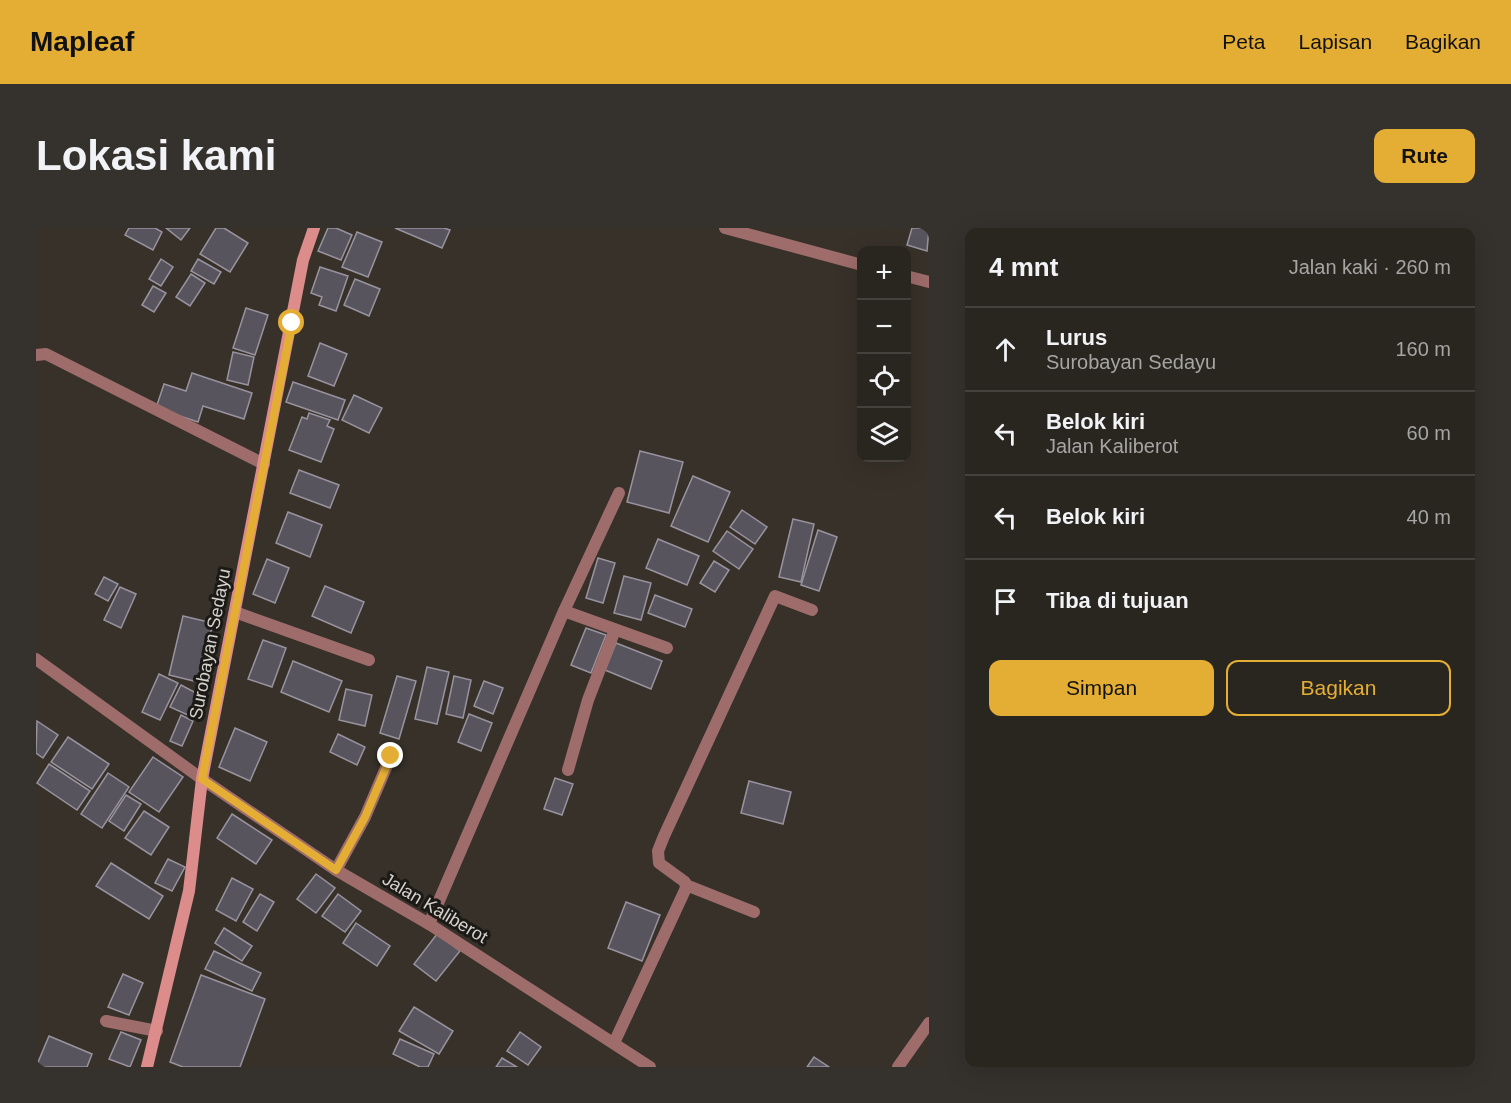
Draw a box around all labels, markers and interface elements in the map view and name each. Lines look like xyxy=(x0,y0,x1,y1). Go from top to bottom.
text: Mapleaf xyxy=(30,26,134,57)
text: Peta xyxy=(1222,30,1266,53)
text: Lapisan xyxy=(1299,30,1372,53)
text: Bagikan xyxy=(1405,30,1481,53)
button: Rute xyxy=(1374,129,1475,183)
text: Lokasi kami xyxy=(36,132,276,179)
map controls xyxy=(857,246,911,462)
button: + xyxy=(857,246,911,300)
text: 4 mnt xyxy=(989,252,1058,282)
text: Jalan kaki · 260 m xyxy=(1289,256,1451,278)
button: − xyxy=(857,300,911,354)
route start xyxy=(278,309,304,335)
text: Lurus xyxy=(1046,325,1107,350)
icon: ahead xyxy=(989,333,1022,366)
text: 160 m xyxy=(1395,338,1451,360)
text: Surobayan Sedayu xyxy=(1046,351,1216,373)
button: locate xyxy=(857,354,911,408)
button: layers xyxy=(857,408,911,462)
text: Belok kiri xyxy=(1046,409,1145,434)
icon: left xyxy=(989,417,1022,450)
text: 60 m xyxy=(1407,422,1451,444)
text: Jalan Kaliberot xyxy=(1046,435,1178,457)
icon: left xyxy=(989,501,1022,534)
text: Belok kiri xyxy=(1046,504,1145,529)
text: 40 m xyxy=(1407,506,1451,528)
street label: Surobayan Sedayu xyxy=(186,567,234,721)
icon: arrive xyxy=(989,585,1022,618)
text: Tiba di tujuan xyxy=(1046,588,1189,613)
button: Simpan xyxy=(989,660,1214,716)
button: Bagikan xyxy=(1226,660,1451,716)
route end xyxy=(377,742,403,768)
street label: Jalan Kaliberot xyxy=(379,869,491,947)

